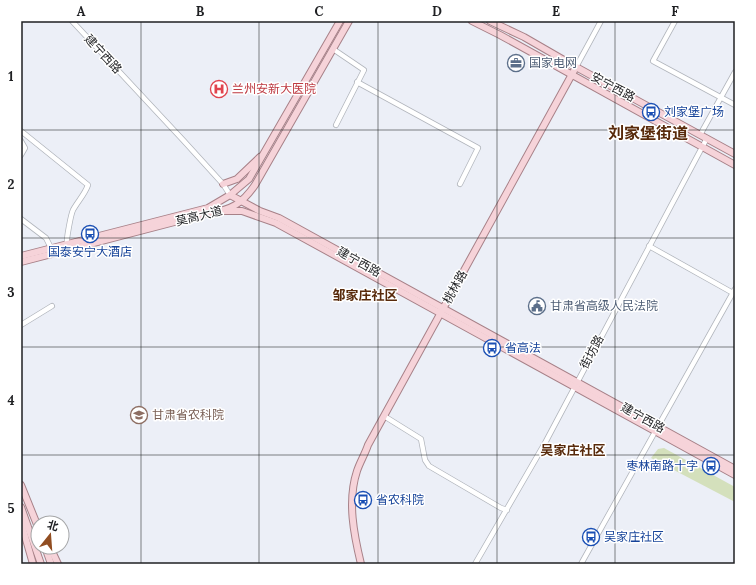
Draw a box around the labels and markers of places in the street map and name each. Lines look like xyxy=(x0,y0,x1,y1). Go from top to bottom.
office icon: 国家电网 xyxy=(506,53,526,73)
place label: 国家电网 xyxy=(529,55,577,70)
hospital icon: 兰州安新大医院 xyxy=(209,79,229,99)
place label: 兰州安新大医院 xyxy=(232,81,316,96)
bus stop icon: 刘家堡广场 xyxy=(641,102,661,122)
place label: 刘家堡广场 xyxy=(664,104,724,119)
bus stop icon: 国泰安宁大酒店 xyxy=(80,224,100,244)
place label: 国泰安宁大酒店 xyxy=(48,244,132,259)
public building icon: 甘肃省高级人民法院 xyxy=(527,296,547,316)
place label: 甘肃省高级人民法院 xyxy=(550,298,658,313)
bus stop icon: 省高法 xyxy=(482,338,502,358)
place label: 省高法 xyxy=(505,340,541,355)
school or university icon: 甘肃省农科院 xyxy=(129,405,149,425)
place label: 甘肃省农科院 xyxy=(152,407,224,422)
bus stop icon: 枣林南路十字 xyxy=(701,456,721,476)
place label: 枣林南路十字 xyxy=(626,458,698,473)
bus stop icon: 省农科院 xyxy=(353,490,373,510)
place label: 省农科院 xyxy=(376,492,424,507)
bus stop icon: 吴家庄社区 xyxy=(581,527,601,547)
place label: 吴家庄社区 xyxy=(604,529,664,544)

